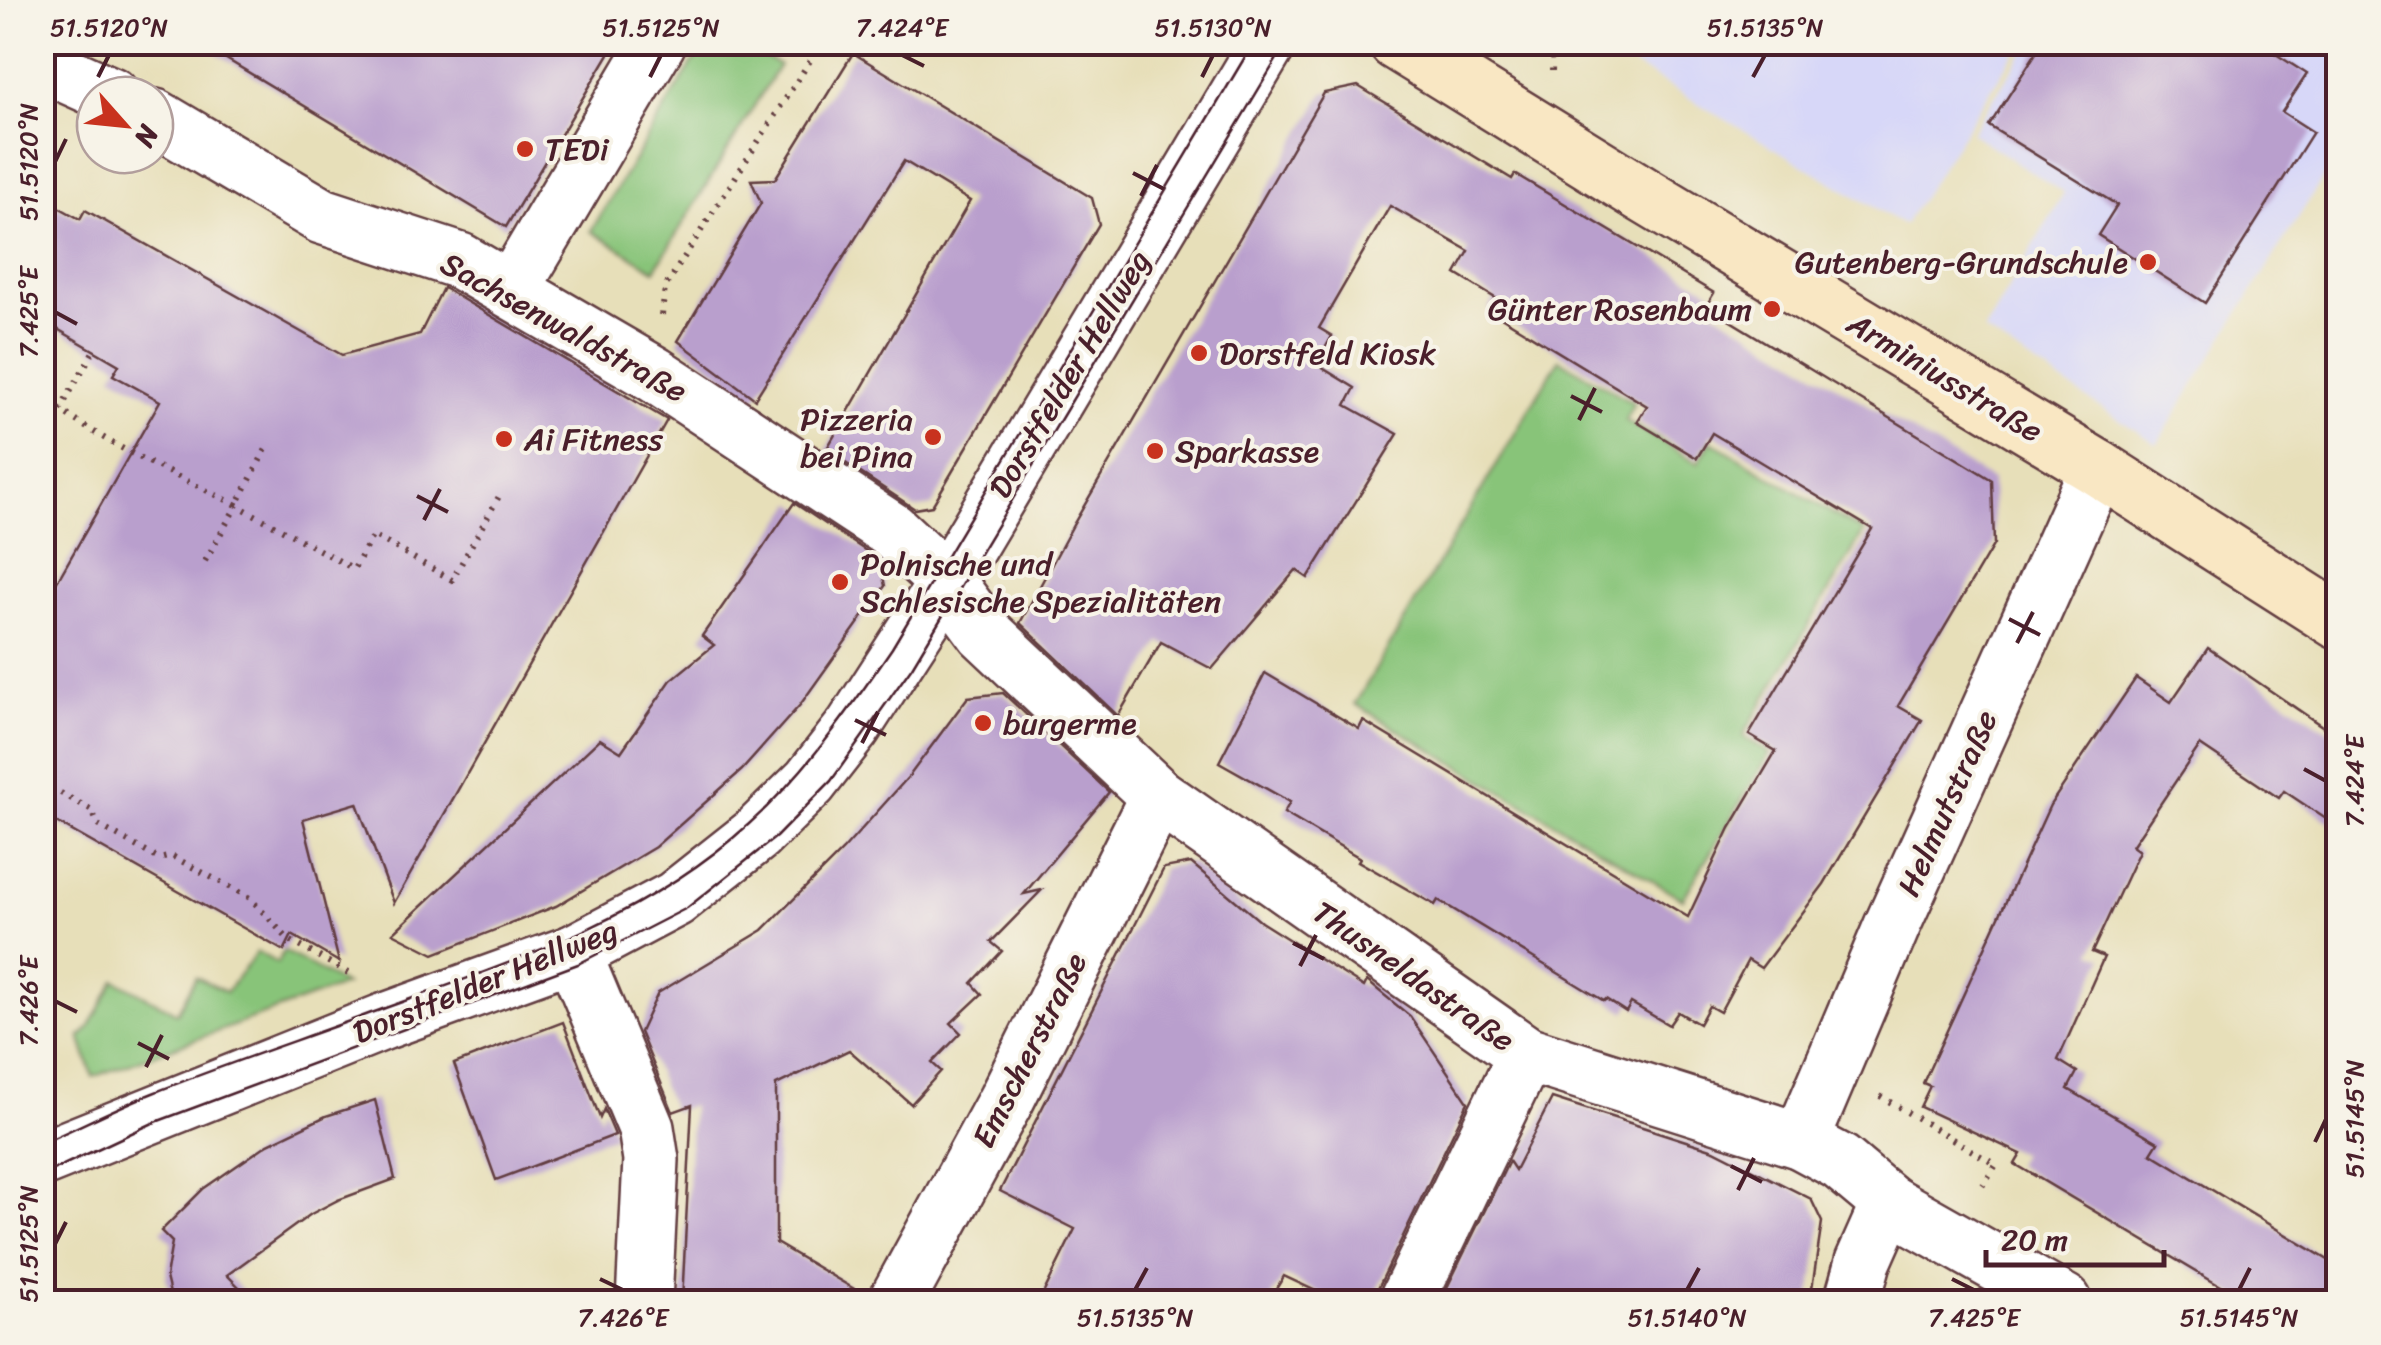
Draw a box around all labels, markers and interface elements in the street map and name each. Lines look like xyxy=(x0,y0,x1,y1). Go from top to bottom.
text: 51.5120°N xyxy=(50,5,169,50)
text: 51.5125°N xyxy=(602,5,720,50)
text: 7.424°E xyxy=(856,5,950,50)
text: 51.5130°N xyxy=(1154,5,1272,50)
text: 51.5135°N xyxy=(1707,5,1824,50)
north arrow xyxy=(75,75,175,175)
text: 51.5120°N xyxy=(6,102,51,221)
text: N xyxy=(120,115,174,156)
place label: TEDi xyxy=(545,121,610,178)
marker: TEDi xyxy=(514,138,536,160)
place label: Gutenberg-Grundschule xyxy=(1795,234,2128,291)
street label: Sachsenwaldstraße xyxy=(430,236,698,419)
street label: Dorstfelder Hellweg xyxy=(972,239,1166,510)
marker: Gutenberg-Grundschule xyxy=(2137,251,2159,273)
text: 7.425°E xyxy=(6,264,51,358)
place label: Günter Rosenbaum xyxy=(1488,281,1752,338)
street label: Arminiusstraße xyxy=(1835,296,2054,459)
marker: Günter Rosenbaum xyxy=(1761,298,1783,320)
place label: Dorstfeld Kiosk xyxy=(1219,325,1436,382)
marker: Dorstfeld Kiosk xyxy=(1188,342,1210,364)
place label: Pizzeria bei Pina xyxy=(800,391,913,485)
place label: Ai Fitness xyxy=(523,411,663,468)
place label: Sparkasse xyxy=(1175,423,1319,480)
marker: Pizzeria bei Pina xyxy=(922,426,944,448)
marker: Ai Fitness xyxy=(493,428,515,450)
marker: Sparkasse xyxy=(1144,440,1166,462)
place label: Polnische und Schlesische Spezialitäten xyxy=(860,536,1221,630)
marker: Polnische und Schlesische Spezialitäten xyxy=(829,571,851,593)
place label: burgerme xyxy=(1003,695,1137,752)
street label: Helmutstraße xyxy=(1881,701,2014,906)
marker: burgerme xyxy=(972,712,994,734)
text: 7.424°E xyxy=(2332,733,2377,827)
street label: Thusneldastraße xyxy=(1300,885,1527,1068)
street label: Dorstfelder Hellweg xyxy=(344,902,626,1061)
street label: Emscherstraße xyxy=(956,942,1103,1158)
text: 7.426°E xyxy=(6,954,51,1046)
text: 51.5145°N xyxy=(2332,1059,2377,1178)
text: 51.5125°N xyxy=(6,1185,51,1303)
scale bar xyxy=(1986,1205,2164,1267)
text: 20 m xyxy=(2001,1213,2068,1267)
text: 7.426°E xyxy=(578,1295,670,1340)
text: 51.5135°N xyxy=(1077,1295,1194,1340)
text: 51.5140°N xyxy=(1627,1295,1747,1340)
text: 7.425°E xyxy=(1928,1295,2022,1340)
text: 51.5145°N xyxy=(2180,1295,2299,1340)

